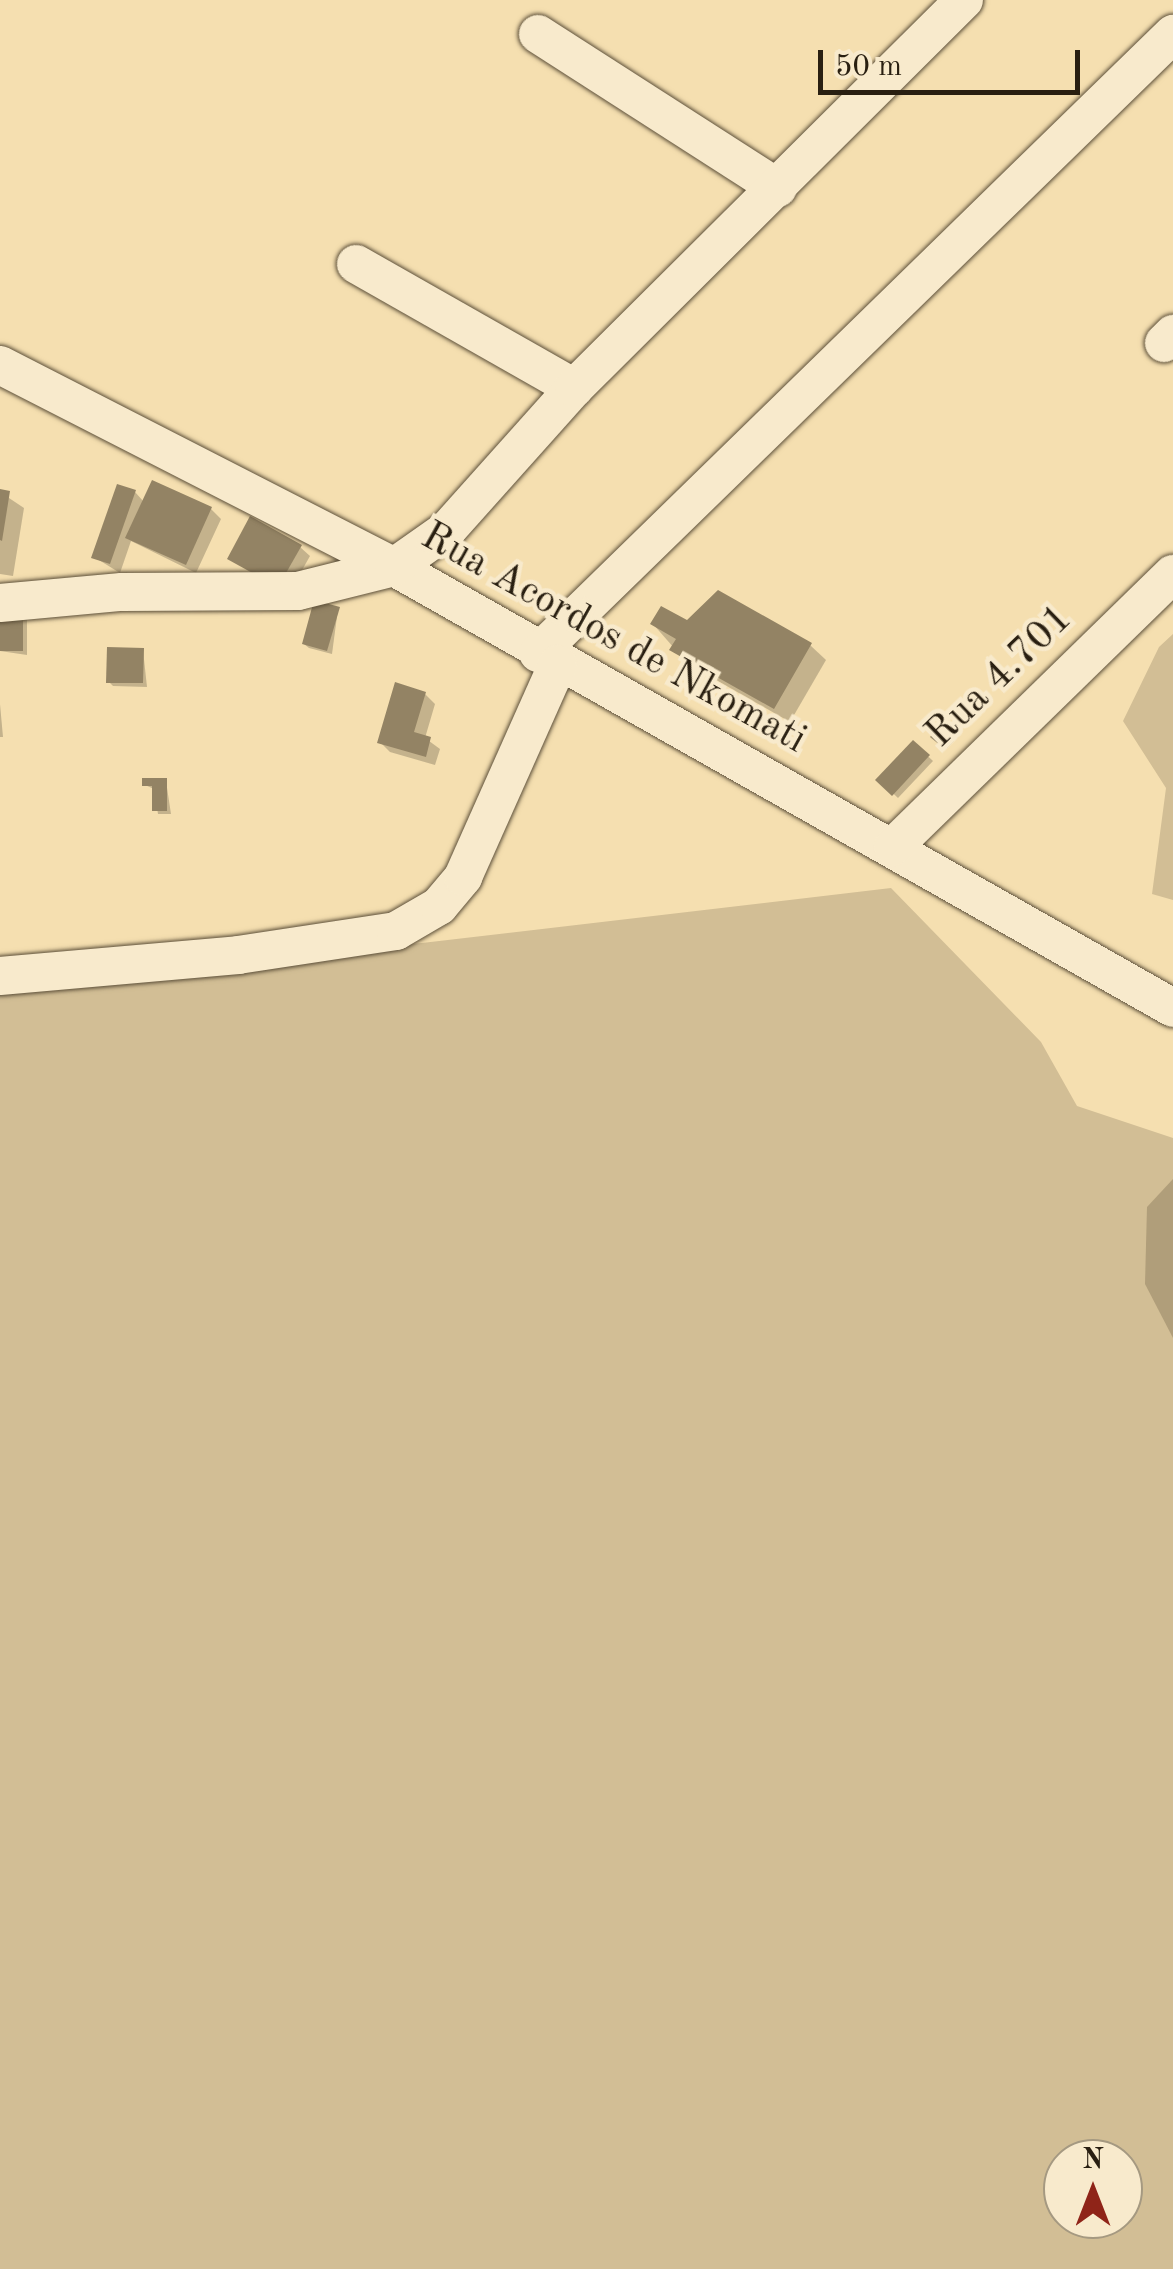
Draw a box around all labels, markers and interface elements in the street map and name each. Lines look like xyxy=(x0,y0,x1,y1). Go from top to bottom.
scale bar xyxy=(823,30,1086,92)
text: 50 m xyxy=(835,52,902,82)
street label: Rua Acordos de Nkomati xyxy=(412,513,814,765)
street label: Rua 4.701 xyxy=(917,595,1083,759)
north arrow xyxy=(1043,2139,1143,2239)
text: N xyxy=(1082,2147,1104,2175)

